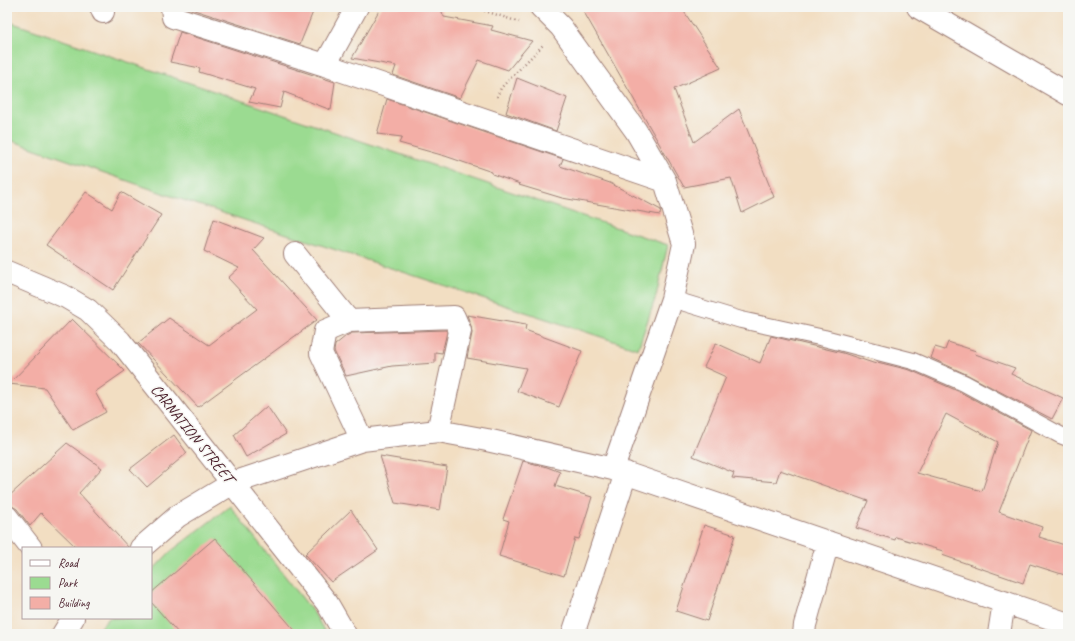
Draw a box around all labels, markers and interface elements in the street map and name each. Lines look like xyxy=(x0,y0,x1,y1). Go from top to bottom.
street label: CARNATION STREET xyxy=(146,380,241,491)
legend xyxy=(22,547,152,619)
text: Road xyxy=(58,555,80,571)
text: Park xyxy=(58,575,79,591)
text: Building xyxy=(58,595,90,611)

